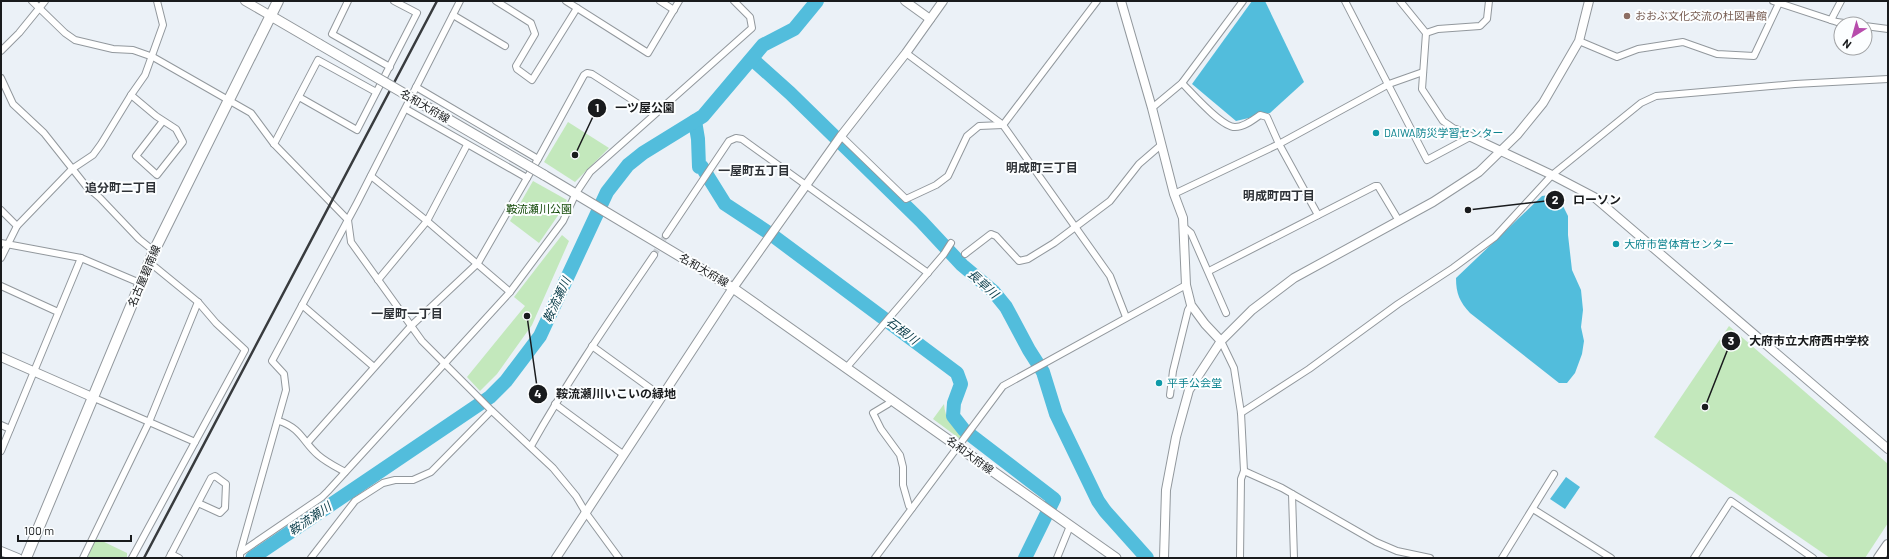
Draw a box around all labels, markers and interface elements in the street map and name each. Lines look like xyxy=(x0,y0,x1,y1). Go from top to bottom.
place label: おおぶ文化交流の杜図書館 xyxy=(1635,9,1767,22)
marker: おおぶ文化交流の杜図書館 xyxy=(1622,11,1632,21)
north arrow xyxy=(1833,16,1873,56)
text: N xyxy=(1840,37,1854,52)
street label: 名和大府線 xyxy=(398,86,452,125)
callout: 一ツ屋公園 xyxy=(587,96,683,120)
text: 1 xyxy=(595,100,599,114)
text: 一ツ屋公園 xyxy=(615,100,675,114)
place label: DAIWA防災学習センター xyxy=(1384,126,1503,139)
marker: DAIWA防災学習センター xyxy=(1371,128,1381,138)
district label: 明成町三丁目 xyxy=(1006,160,1078,174)
district label: 一屋町五丁目 xyxy=(718,163,790,177)
district label: 追分町二丁目 xyxy=(85,180,157,194)
district label: 明成町四丁目 xyxy=(1243,188,1315,202)
callout: ローソン xyxy=(1545,188,1629,212)
text: 2 xyxy=(1552,192,1559,206)
text: ローソン xyxy=(1573,192,1621,206)
park label: 鞍流瀬川公園 xyxy=(506,202,572,215)
place label: 大府市営体育センター xyxy=(1624,237,1734,250)
marker: 大府市営体育センター xyxy=(1611,239,1621,249)
street label: 名古屋碧南線 xyxy=(125,243,162,309)
street label: 名和大府線 xyxy=(677,250,731,289)
water label: 長草川 xyxy=(966,266,1003,302)
water label: 鞍流瀬川 xyxy=(540,273,573,324)
district label: 一屋町一丁目 xyxy=(371,306,443,320)
water label: 石根川 xyxy=(884,314,923,348)
callout: 大府市立大府西中学校 xyxy=(1721,329,1877,353)
text: 3 xyxy=(1728,333,1734,347)
text: 大府市立大府西中学校 xyxy=(1749,333,1869,347)
place label: 平手公会堂 xyxy=(1167,376,1222,389)
marker: 平手公会堂 xyxy=(1154,378,1164,388)
callout: 鞍流瀬川いこいの緑地 xyxy=(528,382,684,406)
text: 4 xyxy=(534,386,542,400)
text: 鞍流瀬川いこいの緑地 xyxy=(556,386,676,400)
street label: 名和大府線 xyxy=(944,433,996,476)
water label: 鞍流瀬川 xyxy=(286,498,335,537)
scale bar xyxy=(18,517,131,543)
text: 100 m xyxy=(24,523,54,537)

